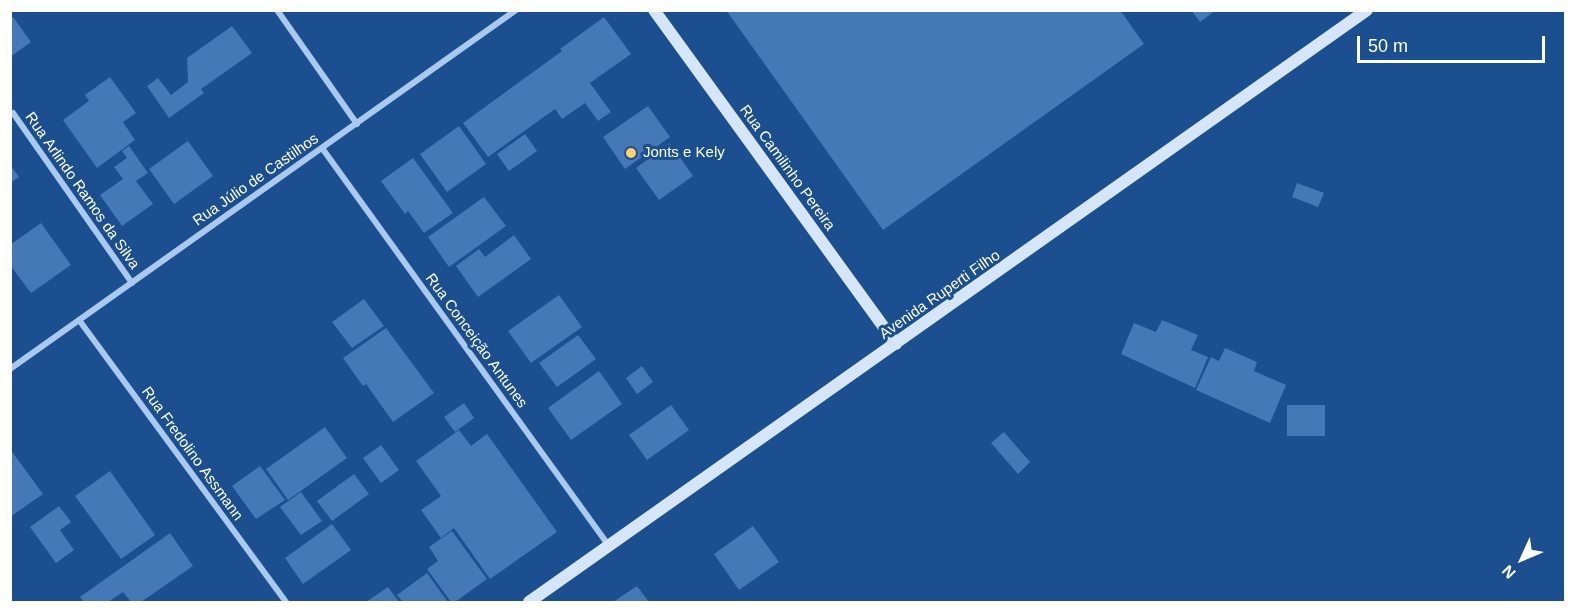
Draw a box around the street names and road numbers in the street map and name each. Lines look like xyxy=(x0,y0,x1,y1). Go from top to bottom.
street label: Rua Camilinho Pereira xyxy=(735,102,839,234)
street label: Rua Arlindo Ramos da Silva xyxy=(21,109,143,273)
street label: Rua Júlio de Castilhos xyxy=(190,130,322,230)
street label: Avenida Ruperti Filho xyxy=(876,247,1004,343)
street label: Rua Conceição Antunes xyxy=(421,270,531,412)
street label: Rua Fredolino Assmann xyxy=(137,384,247,524)

